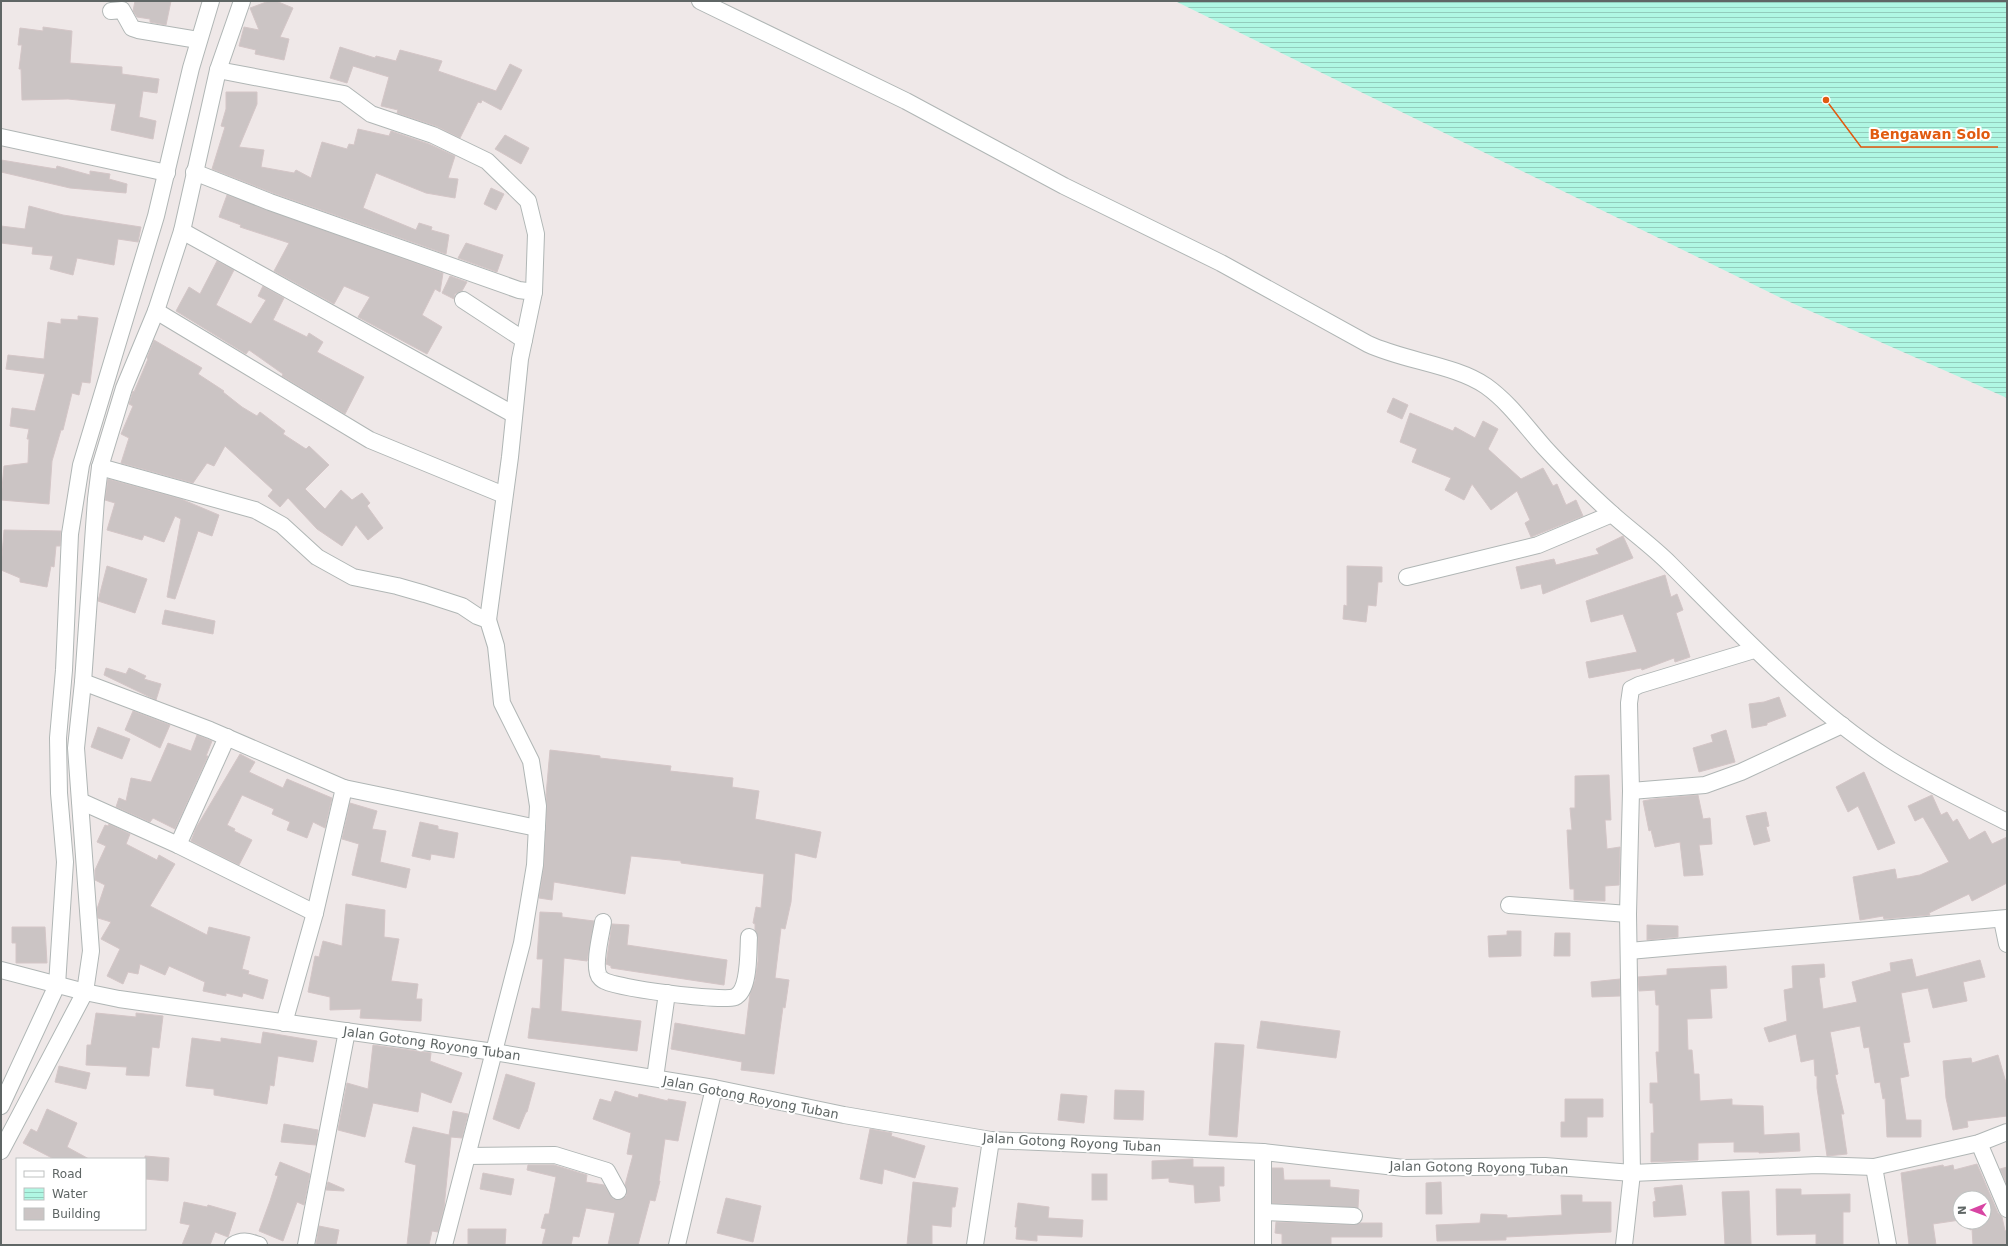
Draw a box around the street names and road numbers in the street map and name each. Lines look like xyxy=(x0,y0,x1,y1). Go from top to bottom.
street label: Jalan Gotong Royong Tuban xyxy=(341,1023,522,1063)
street label: Jalan Gotong Royong Tuban xyxy=(661,1073,840,1122)
street label: Jalan Gotong Royong Tuban xyxy=(981,1130,1162,1155)
street label: Jalan Gotong Royong Tuban xyxy=(1388,1158,1569,1177)

